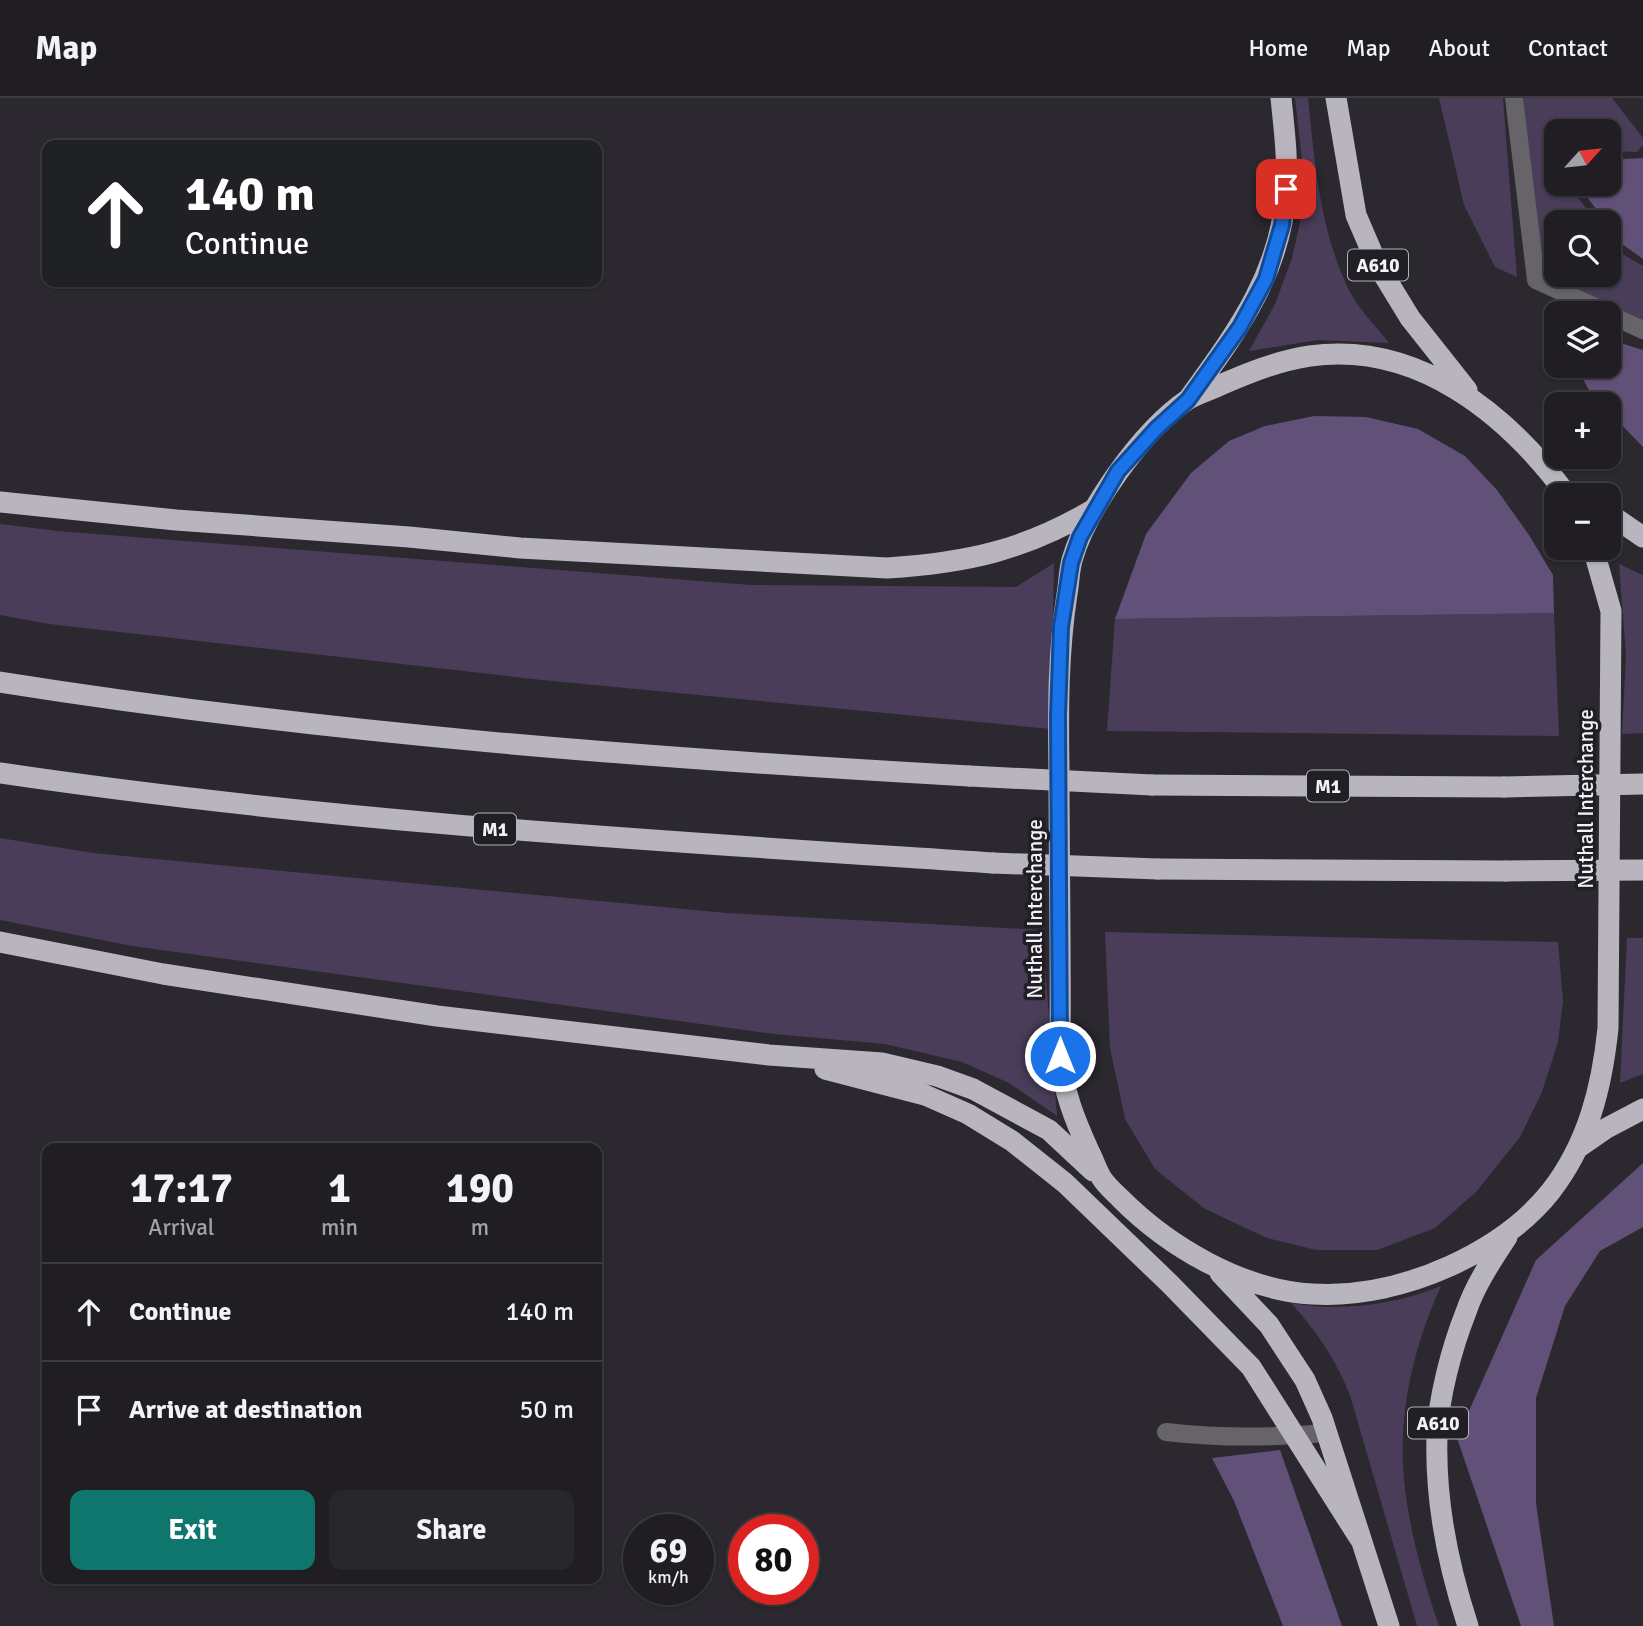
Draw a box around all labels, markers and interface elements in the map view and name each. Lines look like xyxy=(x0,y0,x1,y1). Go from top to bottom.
text: Map xyxy=(35,28,97,69)
text: Home xyxy=(1248,33,1308,63)
text: Map xyxy=(1346,33,1391,63)
text: About xyxy=(1429,33,1490,63)
text: Contact xyxy=(1528,33,1608,63)
north arrow xyxy=(1544,119,1620,196)
map controls xyxy=(1544,119,1621,560)
pin xyxy=(1256,159,1316,219)
text: 140 m xyxy=(185,164,315,224)
icon: ahead xyxy=(70,168,161,259)
icon: arrive xyxy=(1267,170,1305,208)
button: search xyxy=(1544,210,1621,287)
text: Continue xyxy=(185,224,309,263)
road number: A610 xyxy=(1348,250,1408,280)
button: layers xyxy=(1544,301,1621,378)
button: + xyxy=(1544,392,1621,469)
button: − xyxy=(1544,483,1621,560)
street label: Nuthall Interchange xyxy=(1573,709,1599,889)
road number: M1 xyxy=(1307,771,1349,802)
road number: M1 xyxy=(474,814,516,844)
street label: Nuthall Interchange xyxy=(1022,819,1048,999)
position arrow xyxy=(1023,1019,1097,1093)
text: 17:17 xyxy=(130,1163,233,1214)
text: 1 xyxy=(328,1163,351,1214)
text: 190 xyxy=(446,1163,514,1214)
text: Arrival xyxy=(148,1213,215,1242)
text: min xyxy=(321,1213,358,1242)
text: m xyxy=(471,1213,489,1242)
icon: ahead xyxy=(70,1293,108,1331)
text: Continue xyxy=(129,1296,231,1328)
text: 140 m xyxy=(505,1296,574,1328)
icon: arrive xyxy=(70,1391,108,1429)
text: Arrive at destination xyxy=(129,1394,362,1426)
text: 50 m xyxy=(519,1394,574,1426)
road number: A610 xyxy=(1408,1408,1468,1438)
button: Exit xyxy=(70,1490,315,1570)
button: Share xyxy=(329,1490,574,1570)
speed limit sign: 80 xyxy=(728,1514,819,1605)
text: 69 xyxy=(650,1529,687,1572)
text: km/h xyxy=(648,1566,689,1588)

